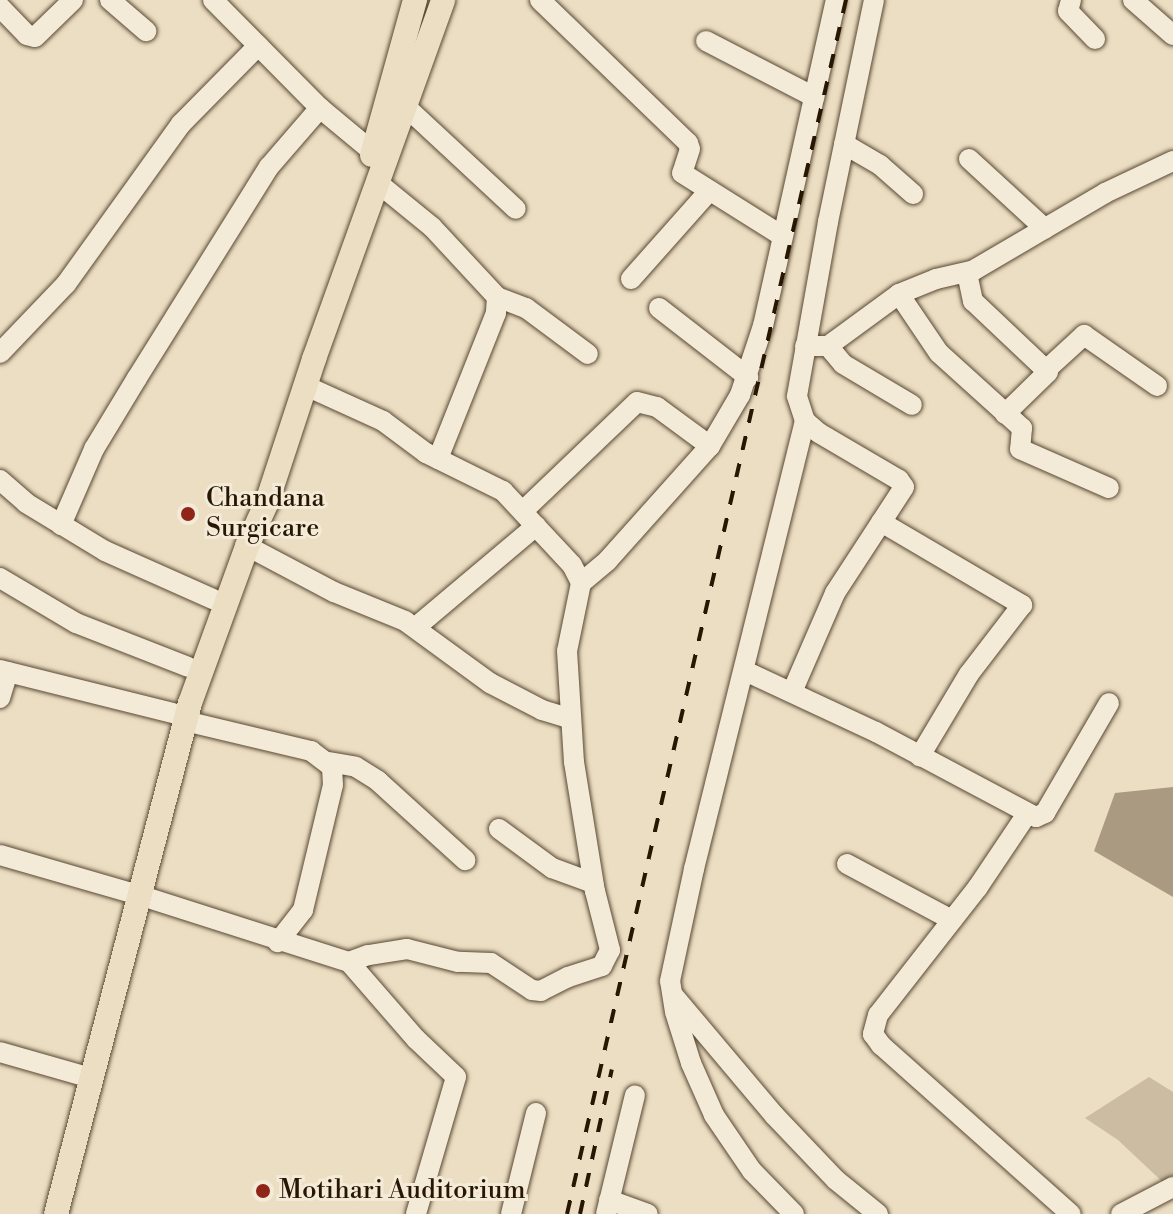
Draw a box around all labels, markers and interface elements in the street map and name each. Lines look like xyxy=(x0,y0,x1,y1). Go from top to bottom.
place label: Chandana Surgicare xyxy=(206,483,325,544)
marker: Chandana Surgicare xyxy=(177,503,199,525)
place label: Motihari Auditorium xyxy=(279,1175,525,1207)
marker: Motihari Auditorium xyxy=(254,1182,272,1200)

